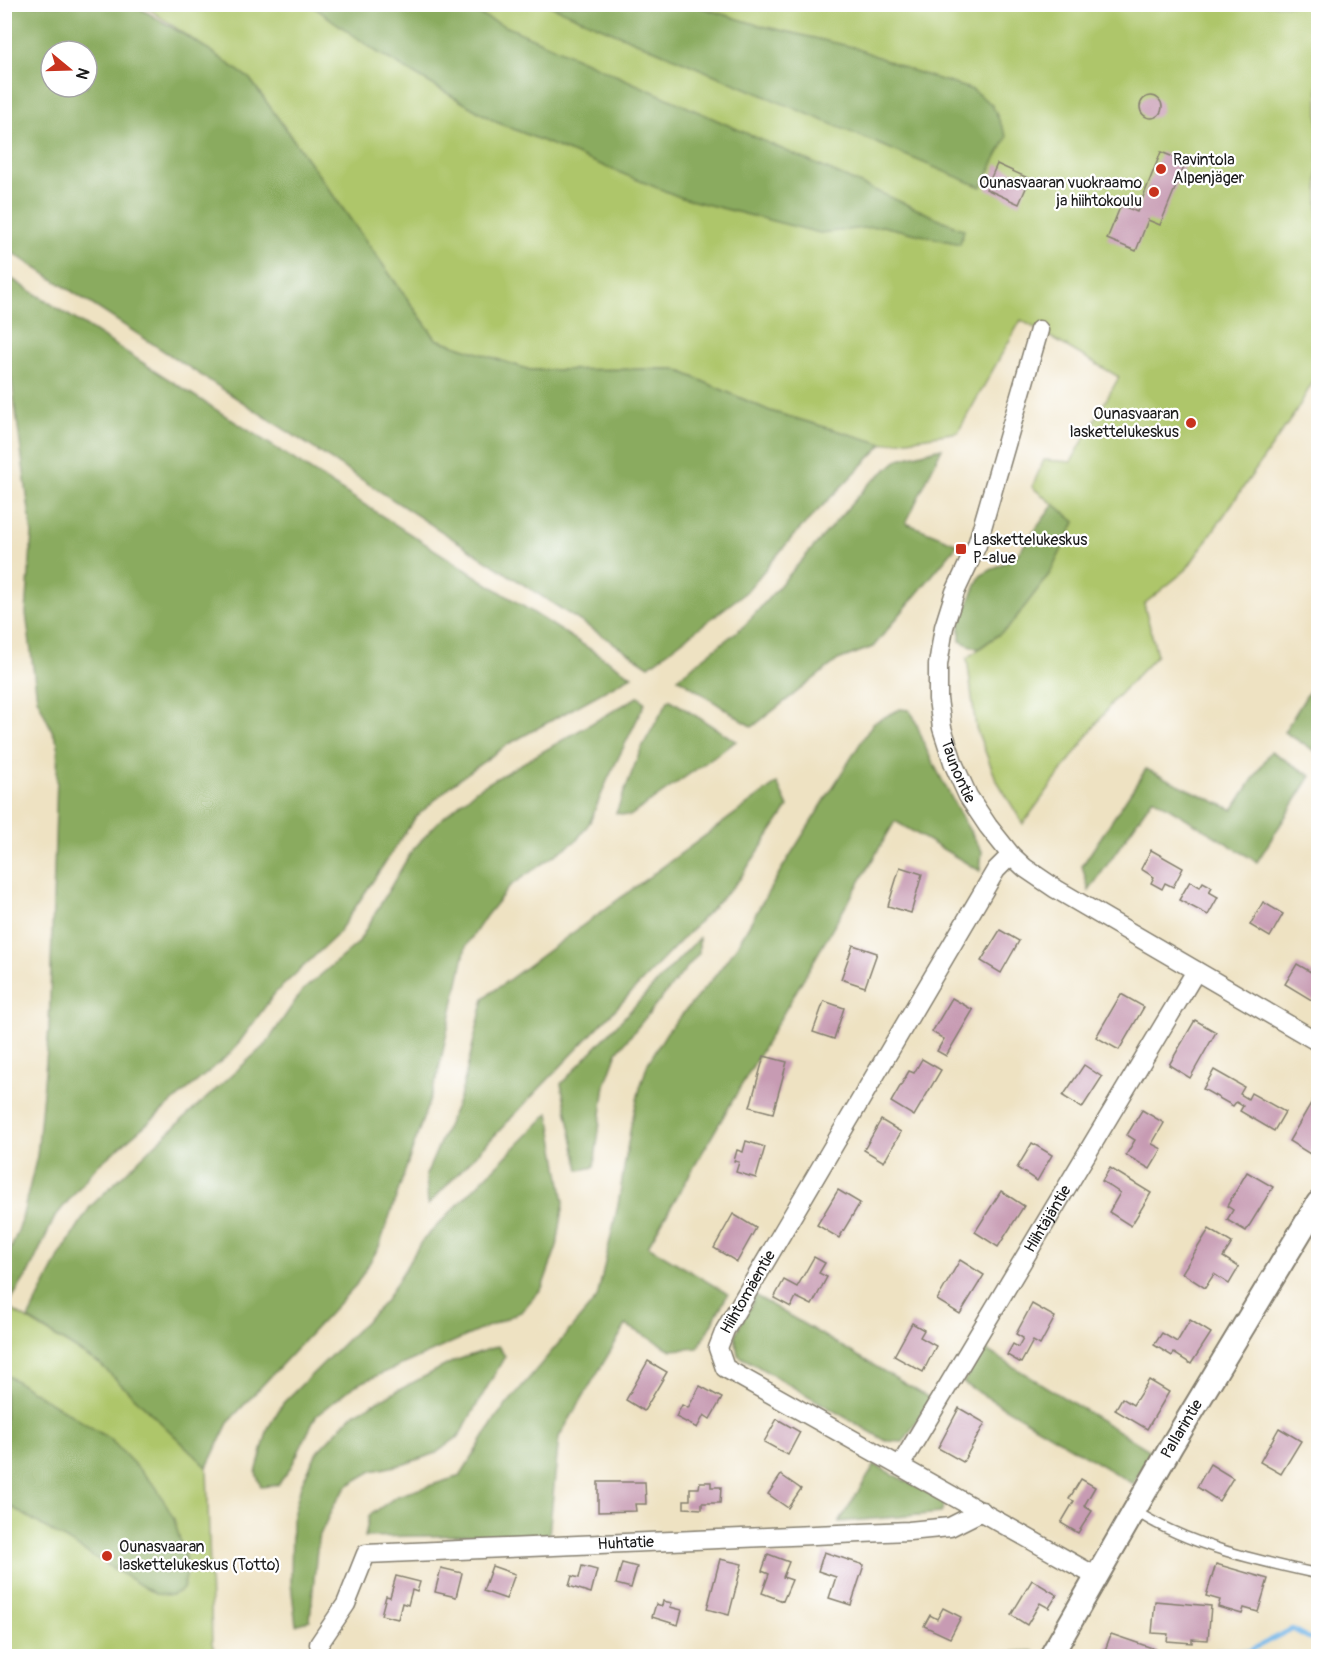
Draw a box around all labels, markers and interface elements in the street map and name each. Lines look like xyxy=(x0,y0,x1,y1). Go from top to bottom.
north arrow xyxy=(39,39,99,99)
text: N xyxy=(71,65,93,82)
place label: Ravintola Alpenjäger xyxy=(1173,150,1245,188)
marker: Ravintola Alpenjäger xyxy=(1154,162,1168,176)
place label: Ounasvaaran vuokraamo ja hiihtokoulu xyxy=(979,173,1142,211)
marker: Ounasvaaran vuokraamo ja hiihtokoulu xyxy=(1147,185,1161,199)
place label: Ounasvaaran laskettelukeskus xyxy=(1070,404,1179,442)
marker: Ounasvaaran laskettelukeskus xyxy=(1184,416,1198,430)
place label: Laskettelukeskus P-alue xyxy=(973,530,1087,568)
marker: Laskettelukeskus P-alue xyxy=(954,542,968,556)
street label: Taunontie xyxy=(936,737,980,807)
street label: Hiihtäjäntie xyxy=(1020,1181,1076,1256)
street label: Hiihtomäentie xyxy=(716,1246,780,1337)
street label: Pallarintie xyxy=(1156,1396,1207,1462)
street label: Huhtatie xyxy=(597,1532,654,1554)
place label: Ounasvaaran laskettelukeskus (Totto) xyxy=(119,1537,281,1575)
marker: Ounasvaaran laskettelukeskus (Totto) xyxy=(100,1549,114,1563)

